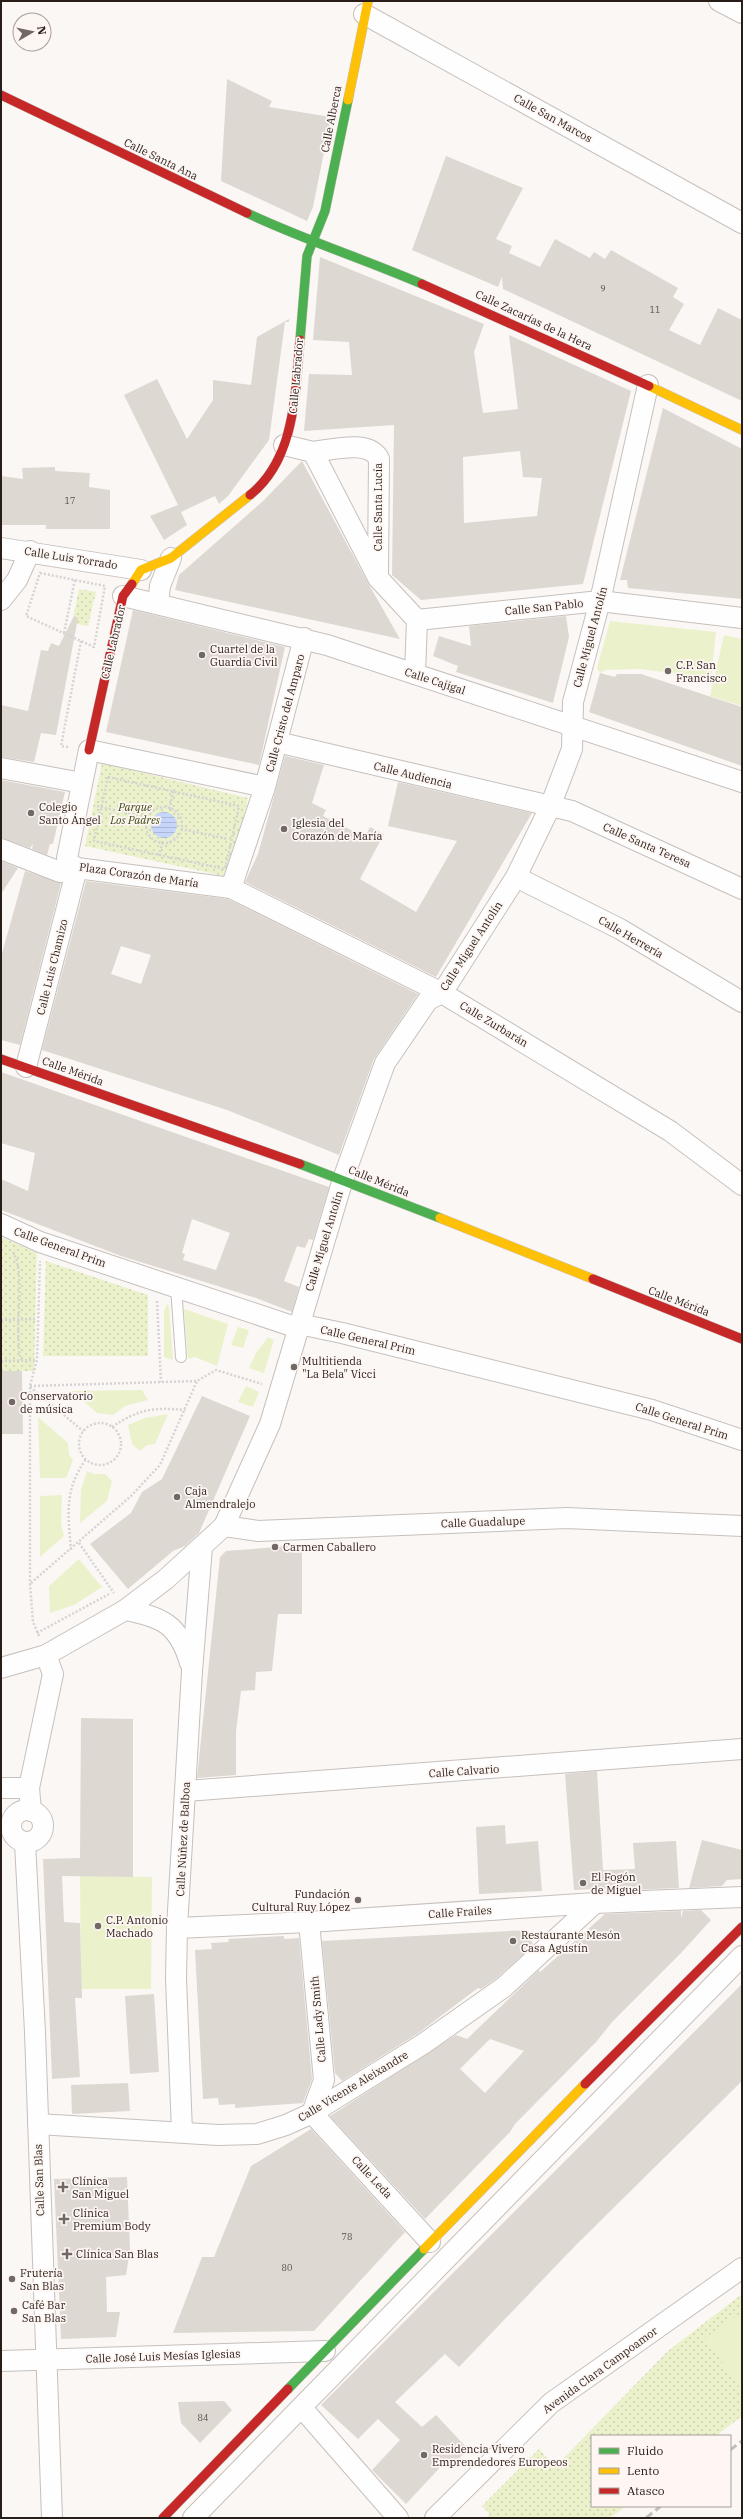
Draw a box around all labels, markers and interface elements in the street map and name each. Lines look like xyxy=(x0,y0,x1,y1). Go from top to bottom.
north arrow xyxy=(12,12,52,52)
text: N xyxy=(34,25,50,36)
street label: Calle Alberca xyxy=(318,84,344,154)
street label: Calle San Marcos xyxy=(511,91,595,145)
street label: Calle Santa Ana xyxy=(122,135,200,183)
house number: 9 xyxy=(600,283,606,294)
street label: Calle Zacarías de la Hera xyxy=(473,287,595,353)
house number: 11 xyxy=(650,304,660,315)
street label: Calle Labrador xyxy=(286,338,306,414)
street label: Calle Santa Lucía xyxy=(371,463,385,551)
house number: 17 xyxy=(65,495,75,506)
street label: Calle Luis Torrado xyxy=(23,544,119,572)
street label: Calle Miguel Antolín xyxy=(570,585,610,689)
street label: Calle San Pablo xyxy=(504,596,584,618)
street label: Calle Labrador xyxy=(98,603,128,680)
place label: Cuartel de la Guardia Civil xyxy=(210,642,278,669)
marker: Cuartel de la Guardia Civil xyxy=(197,650,207,660)
street label: Calle Cristo del Amparo xyxy=(262,652,308,774)
place label: C.P. San Francisco xyxy=(676,658,727,685)
street label: Calle Cajigal xyxy=(403,665,467,697)
marker: C.P. San Francisco xyxy=(663,666,673,676)
street label: Calle Audiencia xyxy=(372,758,454,792)
place label: Colegio Santo Ángel xyxy=(39,800,101,827)
park label: Parque Los Padres xyxy=(109,800,161,827)
marker: Colegio Santo Ángel xyxy=(26,808,36,818)
place label: Iglesia del Corazón de María xyxy=(292,816,382,843)
street label: Calle Santa Teresa xyxy=(601,819,693,871)
marker: Iglesia del Corazón de María xyxy=(279,824,289,834)
street label: Plaza Corazón de María xyxy=(78,860,200,890)
street label: Calle Miguel Antolín xyxy=(437,899,505,993)
street label: Calle Herrería xyxy=(596,913,666,961)
street label: Calle Luis Chamizo xyxy=(33,918,71,1016)
street label: Calle Zurbarán xyxy=(457,998,531,1050)
street label: Calle Mérida xyxy=(40,1053,106,1089)
street label: Calle Mérida xyxy=(346,1162,412,1200)
street label: Calle Miguel Antolín xyxy=(302,1189,346,1293)
street label: Calle General Prim xyxy=(12,1224,109,1270)
street label: Calle Mérida xyxy=(646,1283,712,1319)
street label: Calle General Prim xyxy=(319,1322,417,1358)
place label: Multitienda "La Bela" Vicci xyxy=(302,1354,377,1381)
marker: Multitienda "La Bela" Vicci xyxy=(289,1362,299,1372)
place label: Conservatorio de música xyxy=(20,1389,93,1416)
marker: Conservatorio de música xyxy=(7,1397,17,1407)
street label: Calle General Prim xyxy=(634,1399,731,1443)
place label: Caja Almendralejo xyxy=(185,1484,255,1511)
marker: Caja Almendralejo xyxy=(172,1492,182,1502)
street label: Calle Guadalupe xyxy=(441,1514,526,1530)
place label: Carmen Caballero xyxy=(283,1540,376,1554)
marker: Carmen Caballero xyxy=(270,1542,280,1552)
street label: Calle Calvario xyxy=(428,1762,500,1780)
street label: Calle Núñez de Balboa xyxy=(173,1781,193,1897)
place label: El Fogón de Miguel xyxy=(591,1870,641,1897)
marker: El Fogón de Miguel xyxy=(578,1878,588,1888)
place label: Fundación Cultural Ruy López xyxy=(252,1887,350,1914)
marker: Fundación Cultural Ruy López xyxy=(353,1895,363,1905)
street label: Calle Frailes xyxy=(428,1903,492,1921)
place label: C.P. Antonio Machado xyxy=(106,1913,168,1940)
marker: C.P. Antonio Machado xyxy=(93,1921,103,1931)
place label: Restaurante Mesón Casa Agustín xyxy=(521,1928,620,1955)
marker: Restaurante Mesón Casa Agustín xyxy=(508,1936,518,1946)
street label: Calle Lady Smith xyxy=(307,1975,329,2063)
street label: Calle Vicente Aleixandre xyxy=(295,2047,411,2125)
street label: Calle San Blas xyxy=(31,2144,47,2216)
street label: Calle Leda xyxy=(349,2153,395,2201)
place label: Clínica San Miguel xyxy=(72,2174,129,2201)
marker: Clínica San Miguel xyxy=(57,2181,69,2193)
place label: Clínica Premium Body xyxy=(73,2206,151,2233)
marker: Clínica Premium Body xyxy=(58,2213,70,2225)
house number: 78 xyxy=(342,2231,352,2242)
place label: Clínica San Blas xyxy=(76,2247,159,2261)
marker: Clínica San Blas xyxy=(61,2248,73,2260)
house number: 80 xyxy=(282,2262,292,2273)
place label: Frutería San Blas xyxy=(20,2266,64,2293)
marker: Frutería San Blas xyxy=(7,2274,17,2284)
place label: Café Bar San Blas xyxy=(22,2298,66,2325)
marker: Café Bar San Blas xyxy=(9,2306,19,2316)
street label: Avenida Clara Campoamor xyxy=(540,2323,660,2416)
street label: Calle José Luis Mesías Iglesias xyxy=(85,2346,241,2366)
house number: 84 xyxy=(198,2412,208,2423)
legend xyxy=(591,2435,731,2507)
place label: Residencia Vivero Emprendedores Europeos xyxy=(432,2442,568,2469)
text: Fluido xyxy=(627,2443,664,2458)
marker: Residencia Vivero Emprendedores Europeos xyxy=(419,2450,429,2460)
text: Lento xyxy=(627,2463,659,2478)
text: Atasco xyxy=(627,2483,665,2498)

